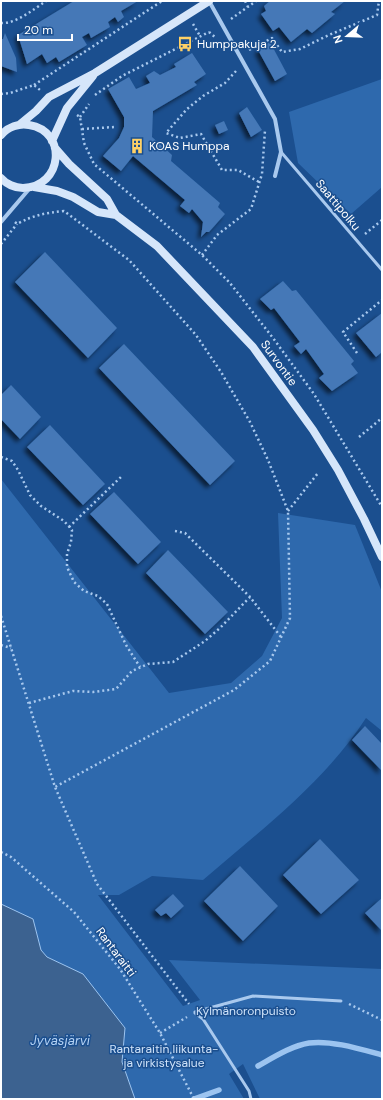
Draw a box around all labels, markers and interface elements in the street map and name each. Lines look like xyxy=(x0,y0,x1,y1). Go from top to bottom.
scale bar xyxy=(18,16,72,42)
north arrow xyxy=(327,16,367,56)
text: 20 m xyxy=(24,22,53,38)
text: N xyxy=(330,33,345,45)
bus stop icon: Humppakuja 2 xyxy=(176,35,194,53)
place label: Humppakuja 2 xyxy=(197,36,277,52)
building icon: KOAS Humppa xyxy=(128,137,146,155)
place label: KOAS Humppa xyxy=(149,138,230,154)
street label: Saattipolku xyxy=(312,176,364,234)
street label: Survontie xyxy=(257,337,301,389)
street label: Rantaraitti xyxy=(92,924,140,980)
park label: Kylmänoronpuisto xyxy=(196,1003,296,1019)
water label: Jyväsjärvi xyxy=(30,1032,91,1049)
park label: Rantaraitin liikunta- ja virkistysalue xyxy=(109,1041,219,1071)

